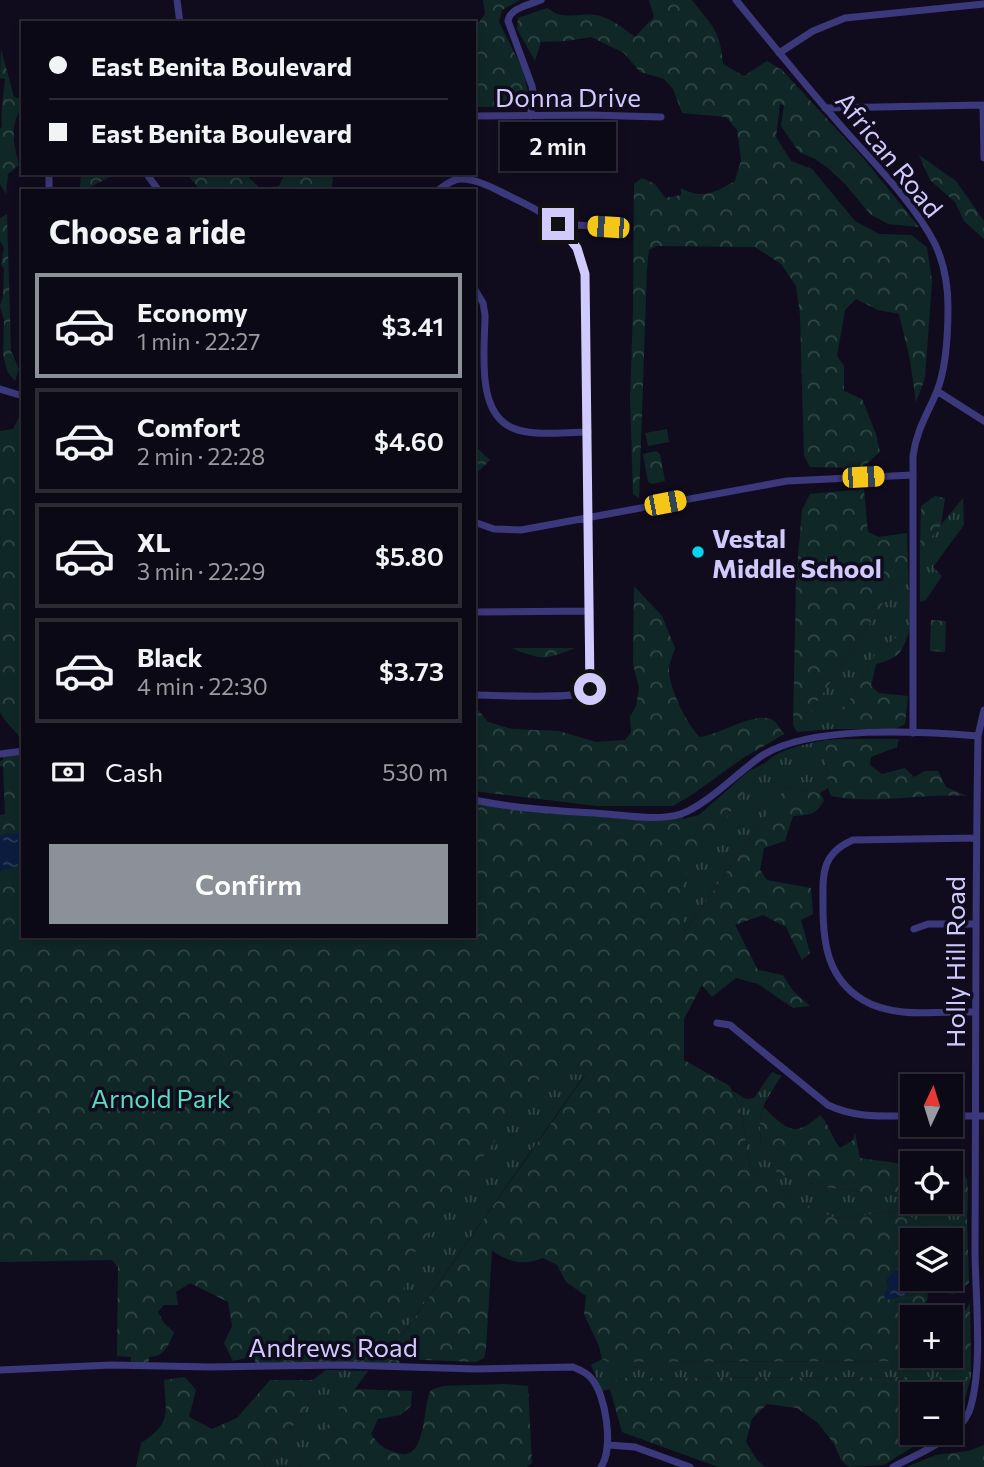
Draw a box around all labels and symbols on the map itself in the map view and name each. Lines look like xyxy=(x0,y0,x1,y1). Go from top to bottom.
street label: Donna Drive xyxy=(495,81,641,112)
street label: African Road xyxy=(830,85,950,223)
callout: 2 min xyxy=(500,122,616,172)
route end xyxy=(542,208,574,240)
car xyxy=(587,215,630,239)
car xyxy=(842,465,885,489)
car xyxy=(643,489,688,517)
place label: Vestal Middle School xyxy=(712,522,882,583)
marker: Vestal Middle School xyxy=(690,544,706,560)
route start xyxy=(574,673,606,705)
street label: Holly Hill Road xyxy=(939,876,970,1048)
north arrow xyxy=(900,1074,962,1138)
park label: Arnold Park xyxy=(91,1082,231,1113)
street label: Andrews Road xyxy=(248,1331,418,1362)

